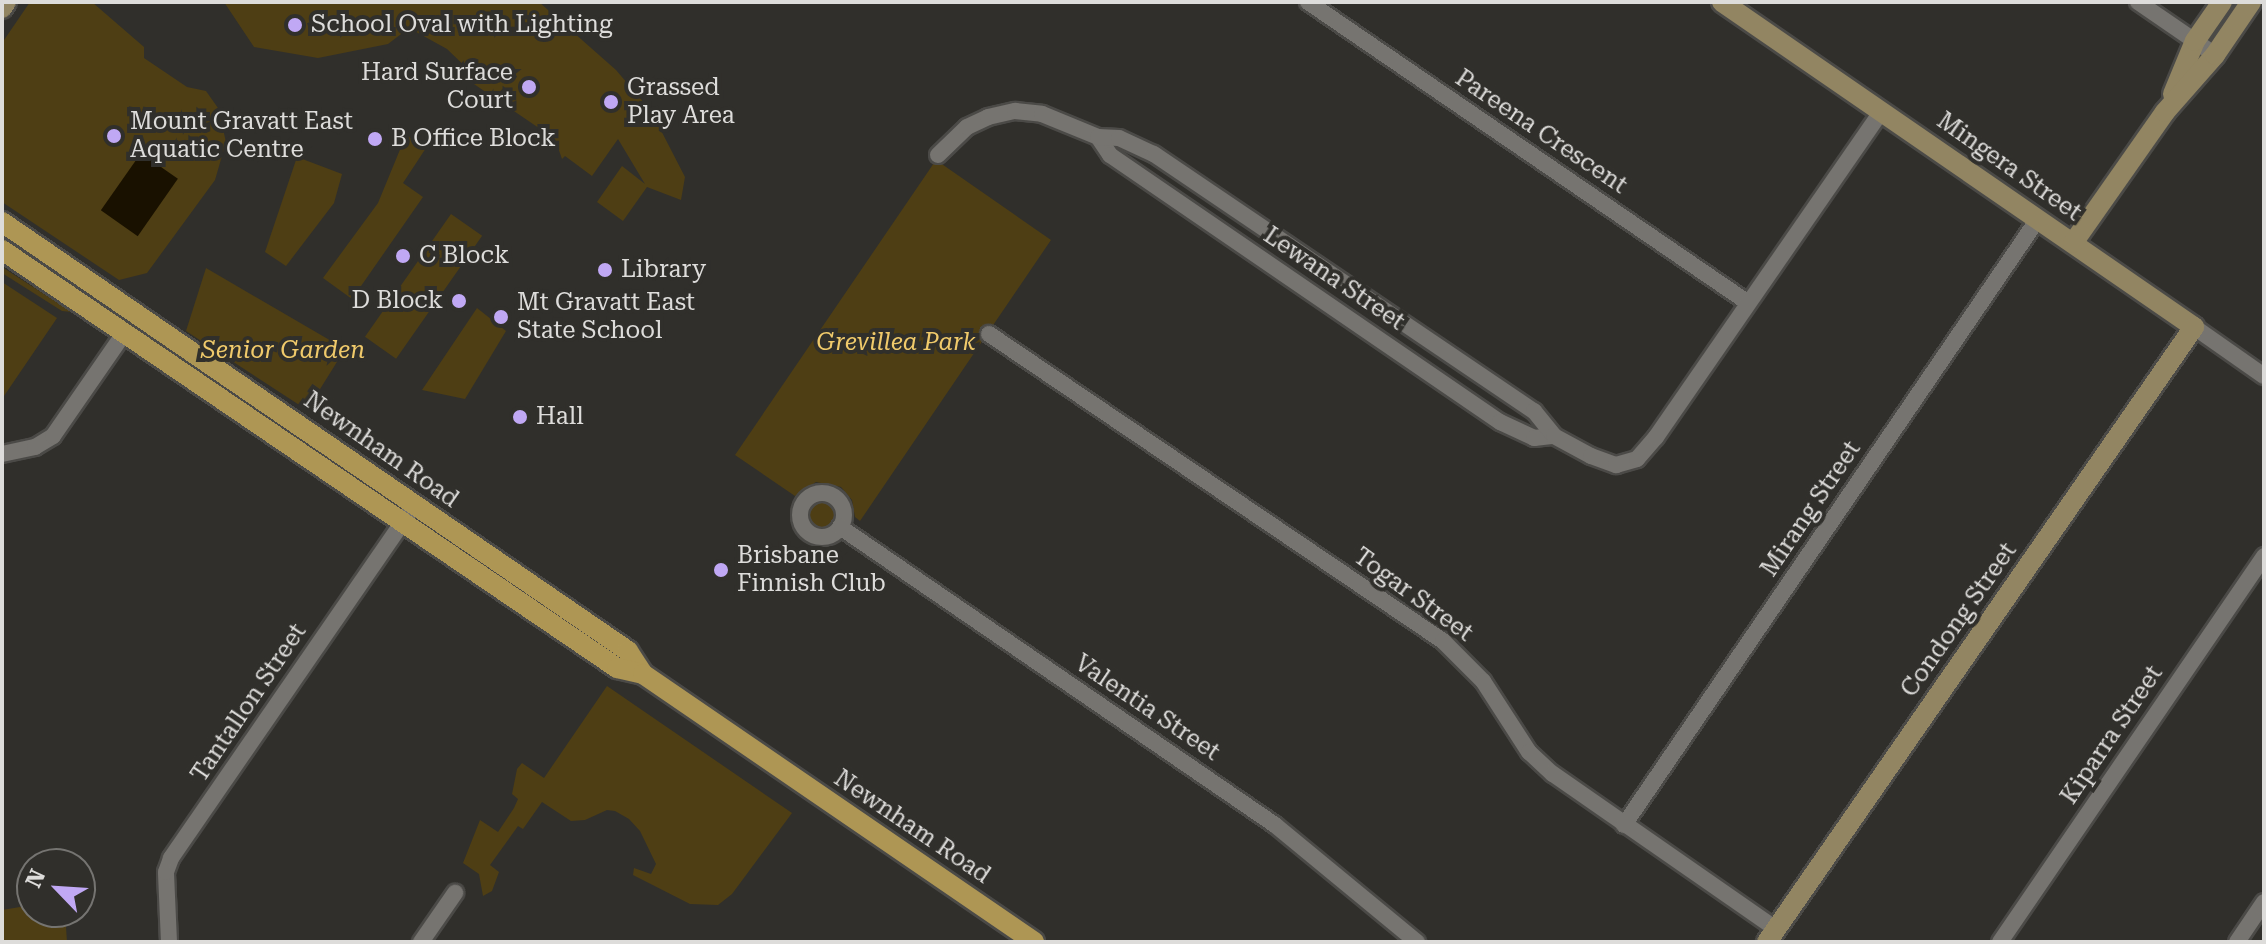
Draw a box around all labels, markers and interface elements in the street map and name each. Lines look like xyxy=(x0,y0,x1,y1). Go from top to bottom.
place label: School Oval with Lighting xyxy=(311,11,613,39)
marker: School Oval with Lighting xyxy=(286,16,304,34)
place label: Hard Surface Court xyxy=(361,59,513,115)
street label: Pareena Crescent xyxy=(1450,64,1632,200)
place label: Grassed Play Area xyxy=(627,74,735,130)
marker: Hard Surface Court xyxy=(520,78,538,96)
marker: Grassed Play Area xyxy=(602,93,620,111)
street label: Mingera Street xyxy=(1931,107,2087,227)
place label: Mount Gravatt East Aquatic Centre xyxy=(130,108,353,164)
place label: B Office Block xyxy=(391,125,556,153)
marker: Mount Gravatt East Aquatic Centre xyxy=(105,127,123,145)
marker: B Office Block xyxy=(366,130,384,148)
street label: Lewana Street xyxy=(1258,221,1410,337)
place label: C Block xyxy=(419,242,509,270)
marker: C Block xyxy=(394,247,412,265)
place label: Library xyxy=(621,256,706,284)
marker: Library xyxy=(596,261,614,279)
place label: D Block xyxy=(352,287,443,315)
place label: Mt Gravatt East State School xyxy=(517,289,695,345)
marker: D Block xyxy=(450,292,468,310)
marker: Mt Gravatt East State School xyxy=(492,308,510,326)
park label: Grevillea Park xyxy=(817,329,975,357)
park label: Senior Garden xyxy=(201,337,365,365)
street label: Newnham Road xyxy=(298,386,464,514)
place label: Hall xyxy=(536,403,584,431)
marker: Hall xyxy=(511,408,529,426)
street label: Mirang Street xyxy=(1755,436,1867,582)
street label: Condong Street xyxy=(1895,537,2023,703)
place label: Brisbane Finnish Club xyxy=(737,542,886,598)
street label: Togar Street xyxy=(1348,542,1478,648)
marker: Brisbane Finnish Club xyxy=(712,561,730,579)
street label: Tantallon Street xyxy=(185,618,313,788)
street label: Valentia Street xyxy=(1069,649,1225,767)
street label: Kiparra Street xyxy=(2055,660,2169,810)
street label: Newnham Road xyxy=(828,764,996,890)
north arrow xyxy=(16,848,96,928)
text: N xyxy=(21,866,51,891)

